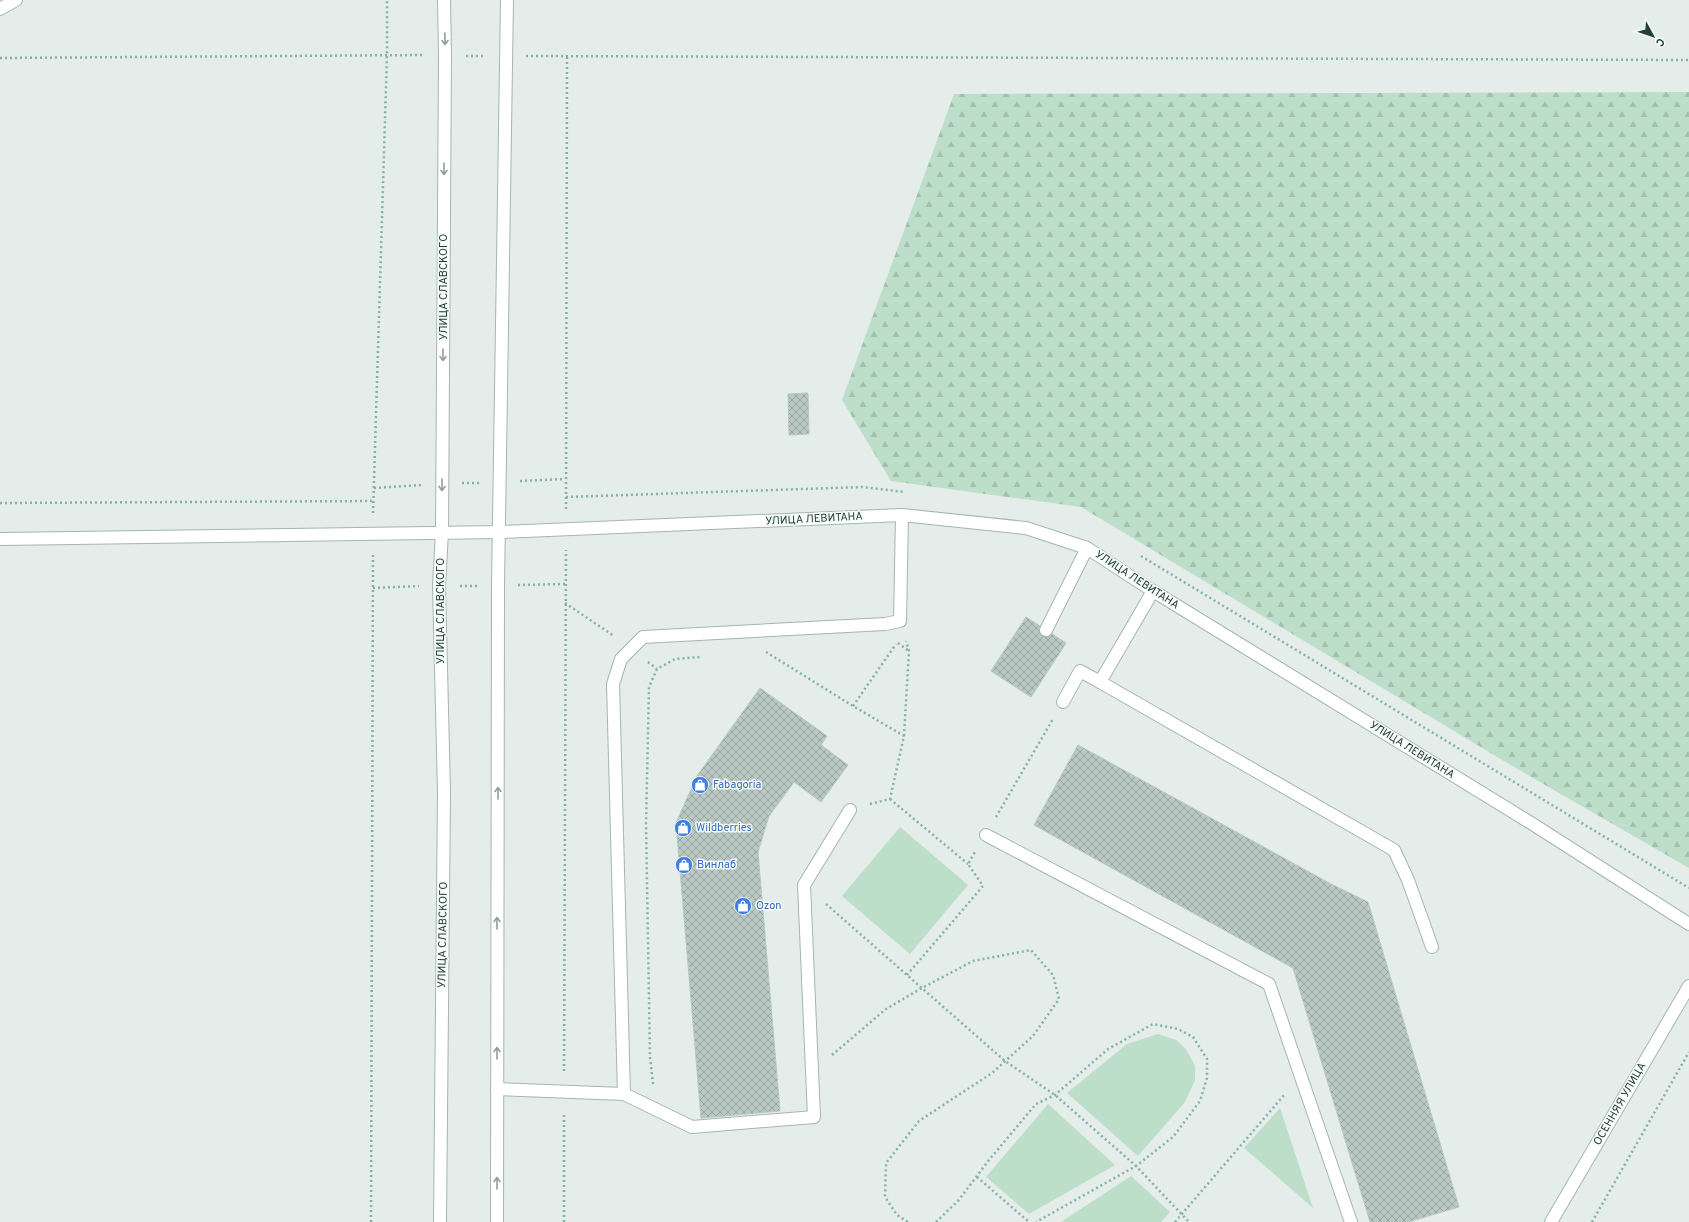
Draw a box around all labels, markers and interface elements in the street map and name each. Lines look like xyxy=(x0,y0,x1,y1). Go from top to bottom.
north arrow xyxy=(1633,16,1673,56)
one-way arrow xyxy=(441,32,449,45)
text: С xyxy=(1652,35,1668,49)
one-way arrow xyxy=(441,162,448,175)
street label: УЛИЦА СЛАВСКОГО xyxy=(437,234,451,340)
one-way arrow xyxy=(439,348,447,361)
one-way arrow xyxy=(439,478,446,491)
street label: УЛИЦА ЛЕВИТАНА xyxy=(765,509,863,529)
street label: УЛИЦА ЛЕВИТАНА xyxy=(1092,548,1182,612)
street label: УЛИЦА СЛАВСКОГО xyxy=(434,558,448,664)
street label: УЛИЦА ЛЕВИТАНА xyxy=(1367,718,1457,782)
shop icon: Fabagoria xyxy=(690,775,710,795)
place label: Fabagoria xyxy=(713,778,762,792)
one-way arrow xyxy=(494,787,502,800)
shop icon: Wildberries xyxy=(673,818,693,838)
place label: Wildberries xyxy=(696,821,752,835)
shop icon: Винлаб xyxy=(674,855,694,875)
place label: Винлаб xyxy=(697,858,736,872)
street label: УЛИЦА СЛАВСКОГО xyxy=(435,882,451,988)
shop icon: Ozon xyxy=(733,896,753,916)
place label: Ozon xyxy=(756,899,782,913)
one-way arrow xyxy=(493,917,501,930)
one-way arrow xyxy=(493,1047,501,1060)
street label: ОСЕННЯЯ УЛИЦА xyxy=(1591,1060,1649,1148)
one-way arrow xyxy=(493,1177,501,1190)

